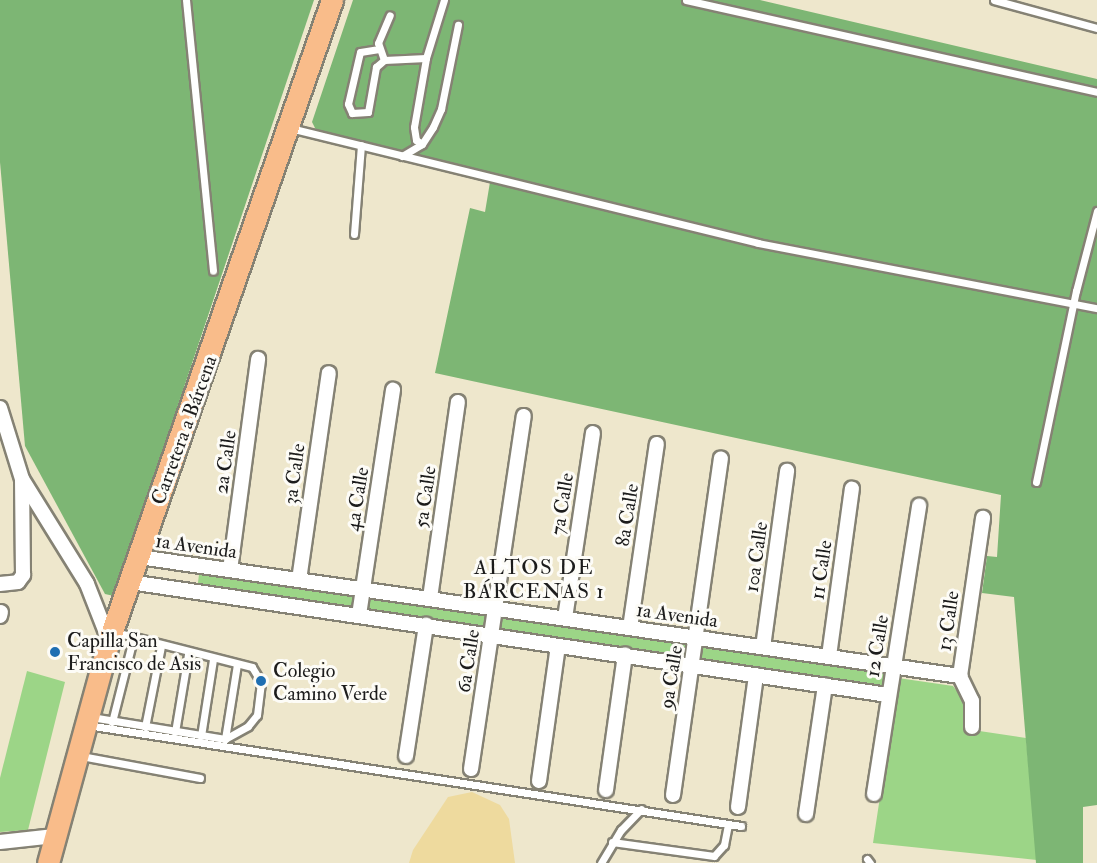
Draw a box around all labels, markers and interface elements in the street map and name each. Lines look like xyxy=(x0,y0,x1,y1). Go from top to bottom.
street label: Carretera a Bárcena xyxy=(146,352,222,508)
street label: 2a Calle xyxy=(209,429,241,495)
street label: 3a Calle xyxy=(278,442,310,506)
street label: 5a Calle xyxy=(409,464,441,530)
street label: 4a Calle xyxy=(340,465,374,533)
street label: 7a Calle xyxy=(545,471,579,537)
street label: 8a Calle xyxy=(610,482,644,548)
street label: 10a Calle xyxy=(739,520,773,594)
street label: 1a Avenida xyxy=(154,528,238,564)
street label: 11 Calle xyxy=(805,539,837,601)
district label: ALTOS DE BÁRCENAS 1 xyxy=(463,555,605,605)
street label: 13 Calle xyxy=(932,589,964,653)
street label: 1a Avenida xyxy=(635,597,719,633)
street label: 12 Calle xyxy=(860,613,894,679)
place label: Capilla San Francisco de Asis xyxy=(67,628,201,675)
street label: 6a Calle xyxy=(451,628,485,694)
street label: 9a Calle xyxy=(654,644,688,710)
marker: Capilla San Francisco de Asis xyxy=(48,645,62,659)
place label: Colegio Camino Verde xyxy=(273,658,387,705)
marker: Colegio Camino Verde xyxy=(254,674,268,688)

